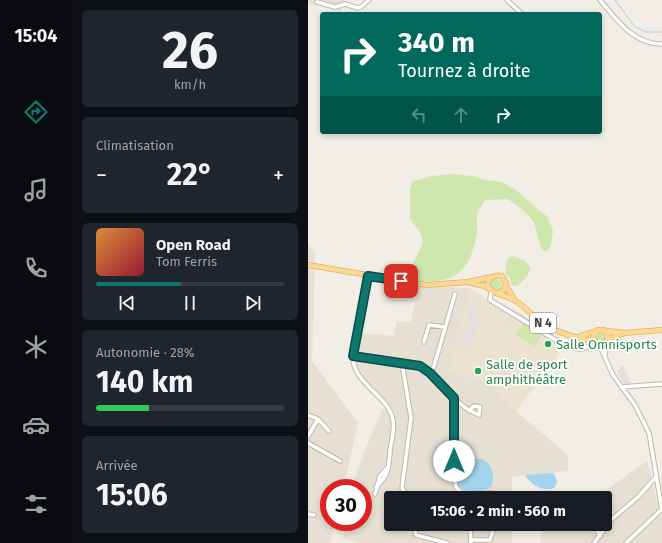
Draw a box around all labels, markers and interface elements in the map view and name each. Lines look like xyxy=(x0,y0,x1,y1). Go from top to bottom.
text: 26 xyxy=(162,19,218,82)
text: 15:04 xyxy=(14,25,58,47)
text: 340 m xyxy=(398,26,475,59)
icon: right xyxy=(332,28,384,80)
text: Tournez à droite xyxy=(398,60,530,82)
text: km/h xyxy=(174,77,206,92)
icon: directions xyxy=(22,98,50,126)
icon: left xyxy=(408,104,430,126)
icon: ahead xyxy=(450,104,472,126)
icon: right xyxy=(492,104,514,126)
text: Climatisation xyxy=(96,138,174,153)
text: 22° xyxy=(167,157,213,193)
text: − xyxy=(96,162,107,189)
text: + xyxy=(273,162,284,189)
icon: music xyxy=(22,176,50,204)
text: Open Road xyxy=(156,236,231,254)
icon: phone xyxy=(22,254,50,282)
text: Tom Ferris xyxy=(156,254,217,269)
pin xyxy=(384,264,418,298)
icon: arrive xyxy=(390,270,412,292)
icon: previous xyxy=(116,292,138,314)
icon: pause xyxy=(179,292,201,314)
icon: next xyxy=(242,292,264,314)
road number: N 4 xyxy=(530,313,556,333)
icon: climate xyxy=(22,333,50,361)
place label: Salle Omnisports xyxy=(556,337,657,352)
marker: Salle Omnisports xyxy=(543,339,553,349)
text: Autonomie · 28% xyxy=(96,345,195,360)
place label: Salle de sport amphithéâtre xyxy=(486,357,568,387)
text: 140 km xyxy=(96,364,193,400)
marker: Salle de sport amphithéâtre xyxy=(473,366,483,376)
icon: car xyxy=(22,411,50,439)
position arrow xyxy=(433,440,475,482)
text: Arrivée xyxy=(96,458,138,473)
text: 15:06 xyxy=(96,477,168,513)
speed limit sign: 30 xyxy=(320,479,372,531)
icon: filters xyxy=(22,490,50,518)
text: 15:06 · 2 min · 560 m xyxy=(430,502,566,520)

